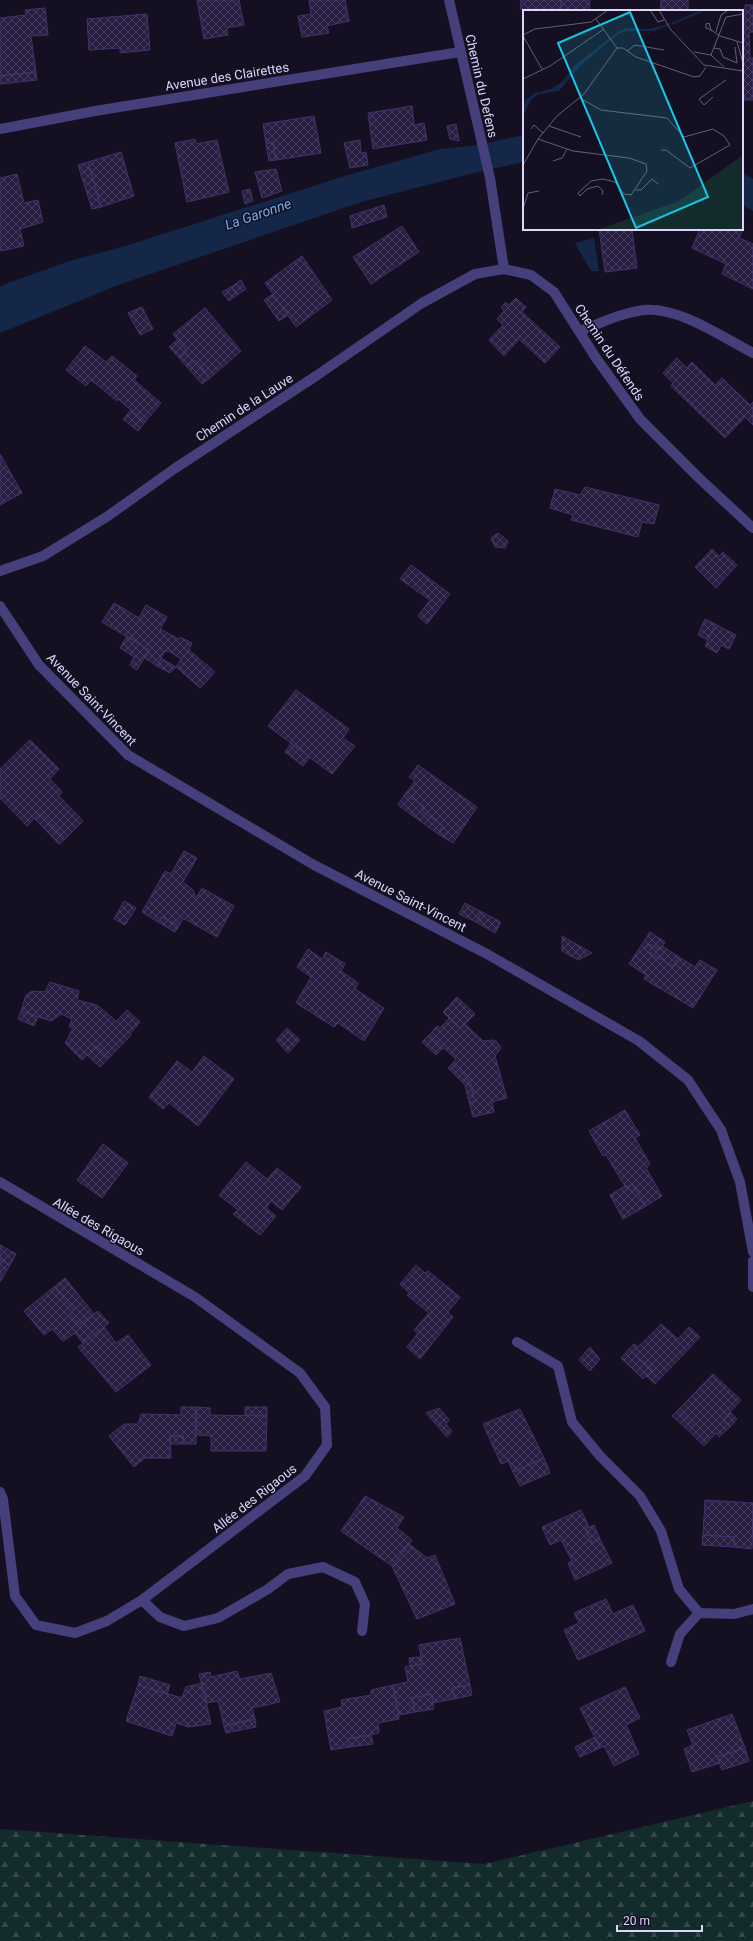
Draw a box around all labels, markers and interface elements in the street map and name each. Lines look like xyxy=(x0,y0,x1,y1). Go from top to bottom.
inset map xyxy=(523,10,743,230)
street label: Chemin du Defens xyxy=(462,33,501,140)
street label: Avenue des Clairettes xyxy=(164,59,290,94)
water label: La Garonne xyxy=(223,195,293,233)
street label: Chemin du Défends xyxy=(572,301,648,404)
street label: Chemin de la Lauve xyxy=(193,370,296,444)
street label: Avenue Saint-Vincent xyxy=(44,650,140,749)
street label: Avenue Saint-Vincent xyxy=(353,866,469,935)
street label: Allée des Rigaous xyxy=(50,1194,147,1259)
street label: Allée des Rigaous xyxy=(209,1461,300,1536)
scale bar xyxy=(617,1907,702,1933)
text: 20 m xyxy=(623,1914,650,1928)

